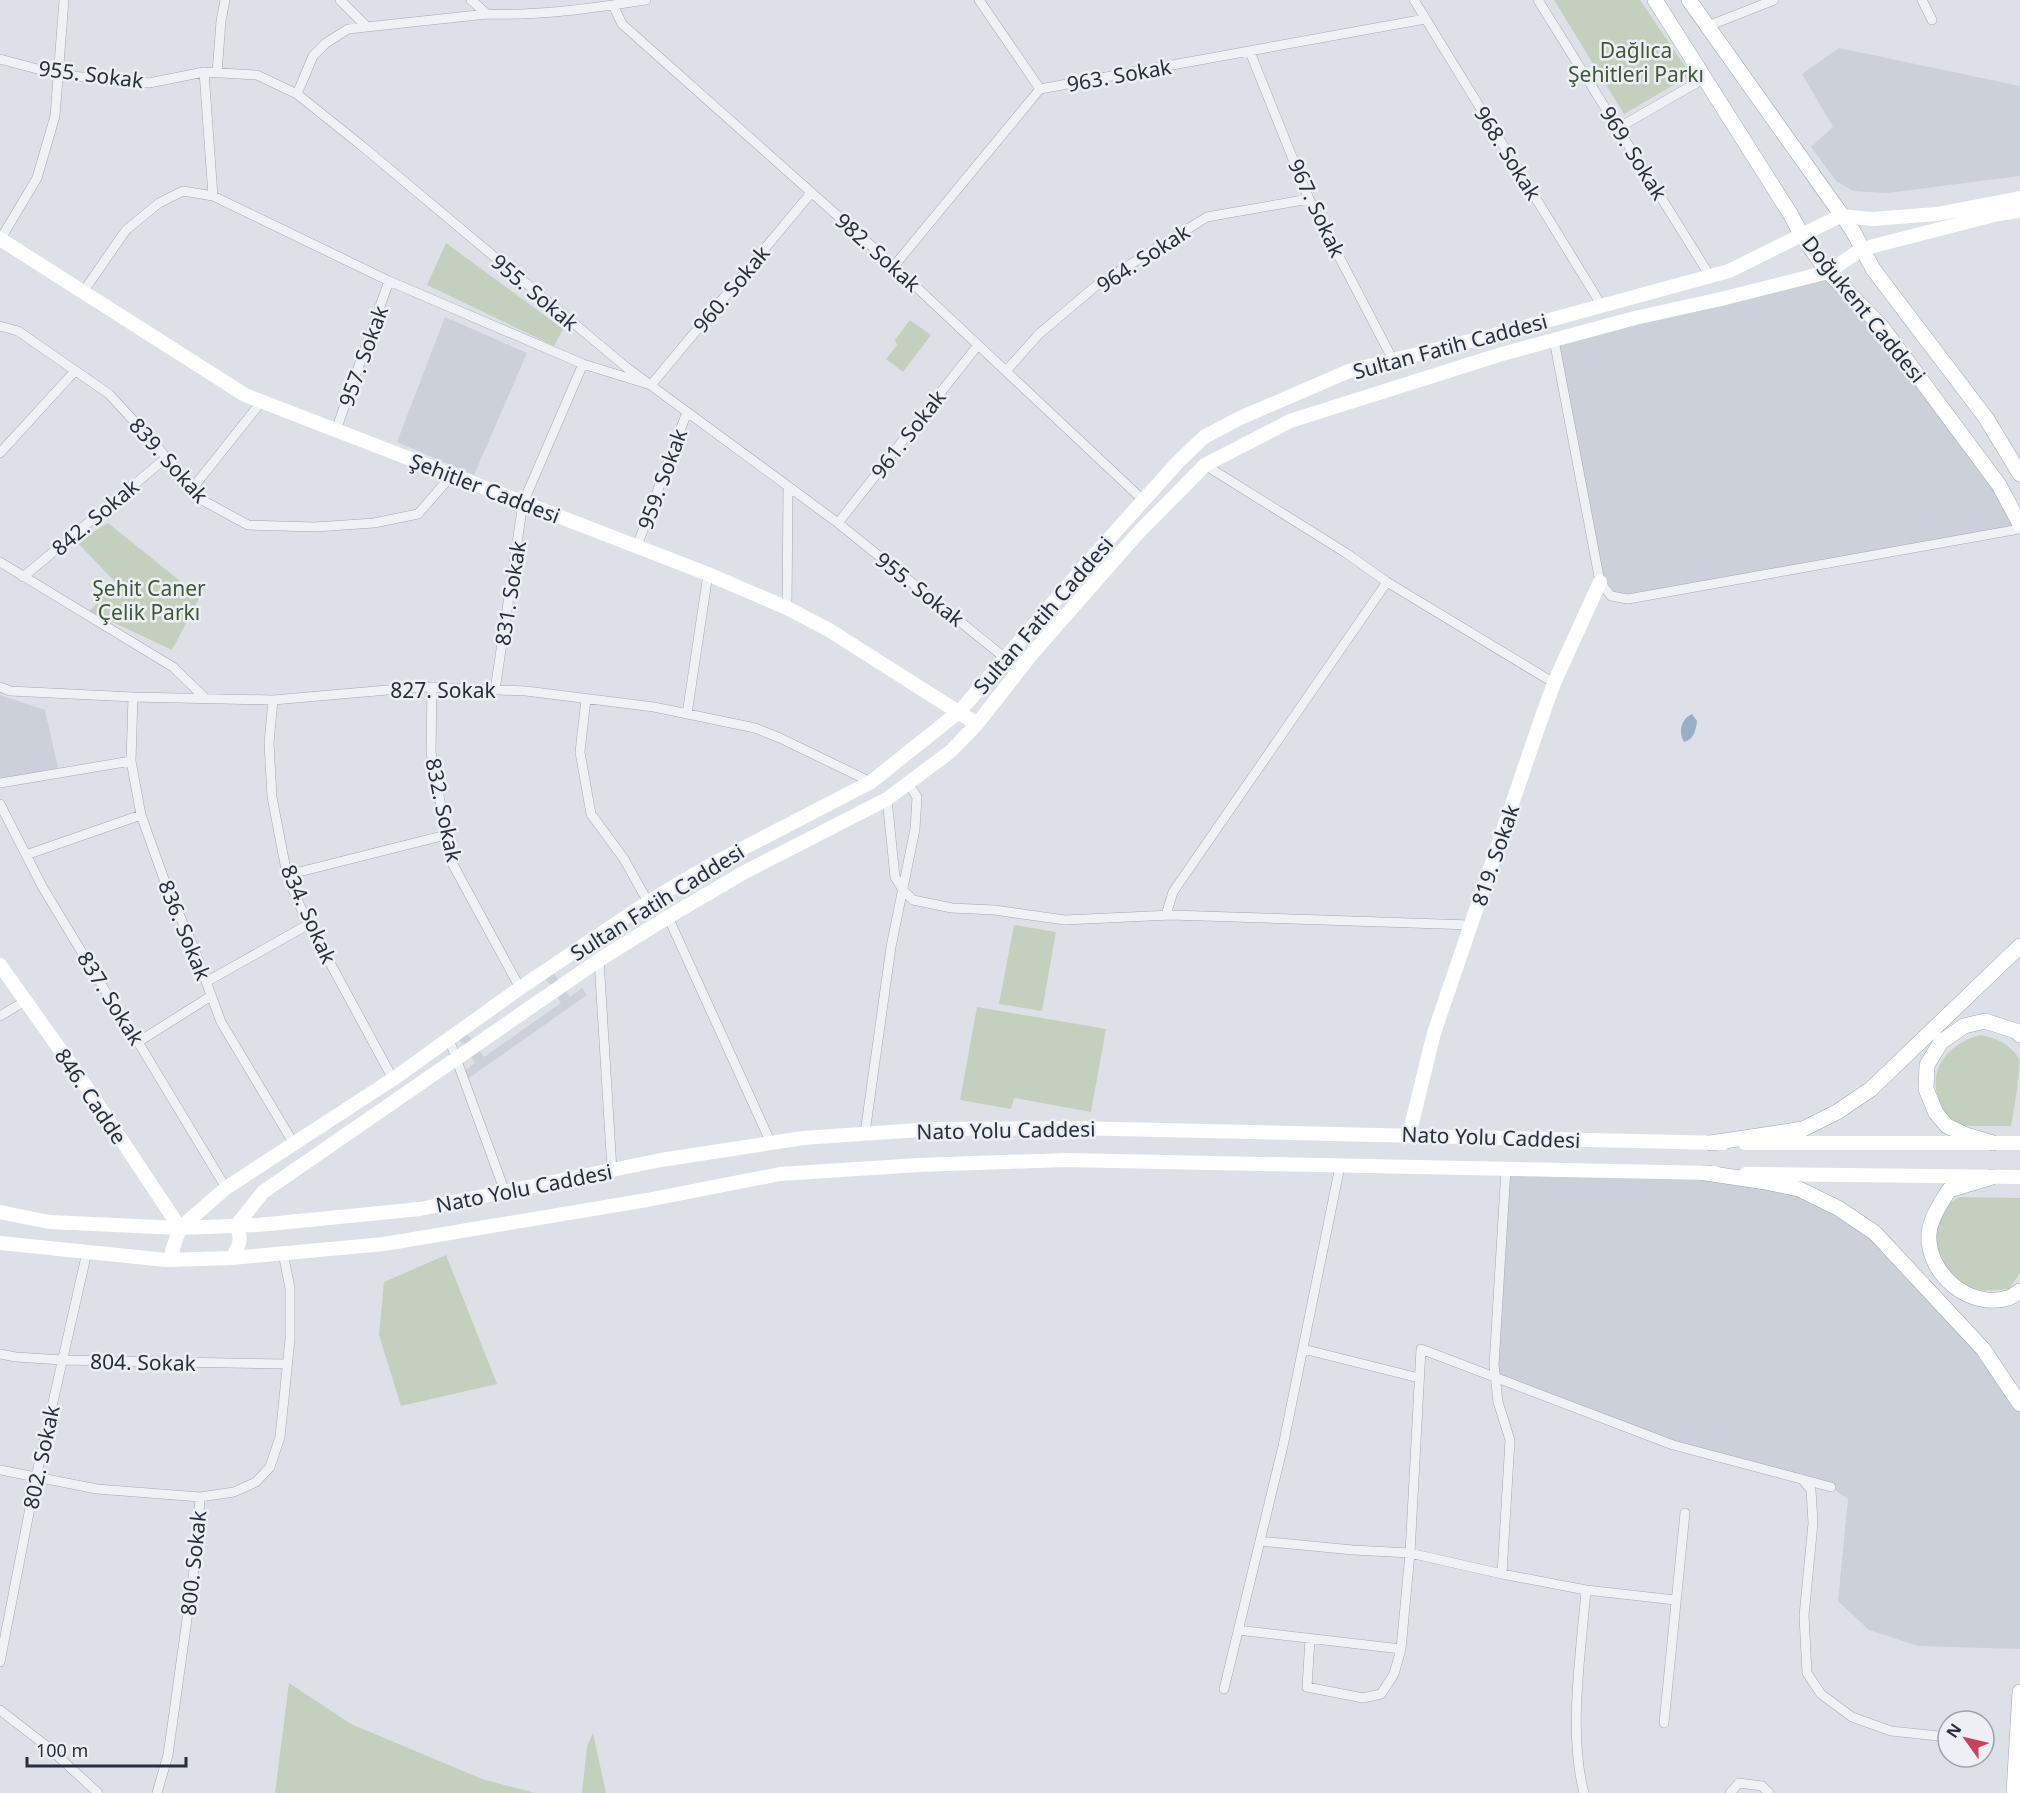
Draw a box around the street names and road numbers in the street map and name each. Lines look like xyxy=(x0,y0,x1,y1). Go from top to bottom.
street label: 963. Sokak xyxy=(1065,52,1174,98)
street label: 955. Sokak xyxy=(37,54,146,94)
street label: 968. Sokak xyxy=(1468,101,1548,206)
street label: 969. Sokak xyxy=(1594,101,1674,206)
street label: 967. Sokak xyxy=(1282,154,1352,262)
street label: 982. Sokak xyxy=(829,206,927,298)
street label: 964. Sokak xyxy=(1091,217,1196,298)
street label: Doğukent Caddesi xyxy=(1796,230,1932,388)
street label: 960. Sokak xyxy=(686,239,776,338)
street label: 955. Sokak xyxy=(486,247,585,337)
street label: 957. Sokak xyxy=(332,301,394,410)
street label: Sultan Fatih Caddesi xyxy=(1350,307,1550,385)
street label: 961. Sokak xyxy=(864,383,952,484)
street label: 839. Sokak xyxy=(123,411,215,509)
street label: 959. Sokak xyxy=(631,424,693,533)
street label: Şehitler Caddesi xyxy=(406,446,564,530)
street label: 842. Sokak xyxy=(46,472,145,562)
street label: Sultan Fatih Caddesi xyxy=(967,530,1119,700)
street label: 831. Sokak xyxy=(488,538,532,647)
street label: 955. Sokak xyxy=(870,545,971,633)
street label: 827. Sokak xyxy=(390,676,497,704)
street label: 832. Sokak xyxy=(419,755,469,865)
street label: 819. Sokak xyxy=(1465,800,1526,909)
street label: Sultan Fatih Caddesi xyxy=(565,837,749,967)
street label: 834. Sokak xyxy=(275,860,344,969)
street label: 836. Sokak xyxy=(152,876,218,985)
street label: 837. Sokak xyxy=(71,946,151,1051)
street label: 846. Cadde xyxy=(49,1043,133,1149)
street label: Nato Yolu Caddesi xyxy=(916,1114,1096,1146)
street label: Nato Yolu Caddesi xyxy=(1401,1120,1581,1154)
street label: Nato Yolu Caddesi xyxy=(433,1157,615,1219)
street label: 804. Sokak xyxy=(90,1347,197,1377)
street label: 802. Sokak xyxy=(16,1402,66,1512)
street label: 800. Sokak xyxy=(174,1508,213,1617)

